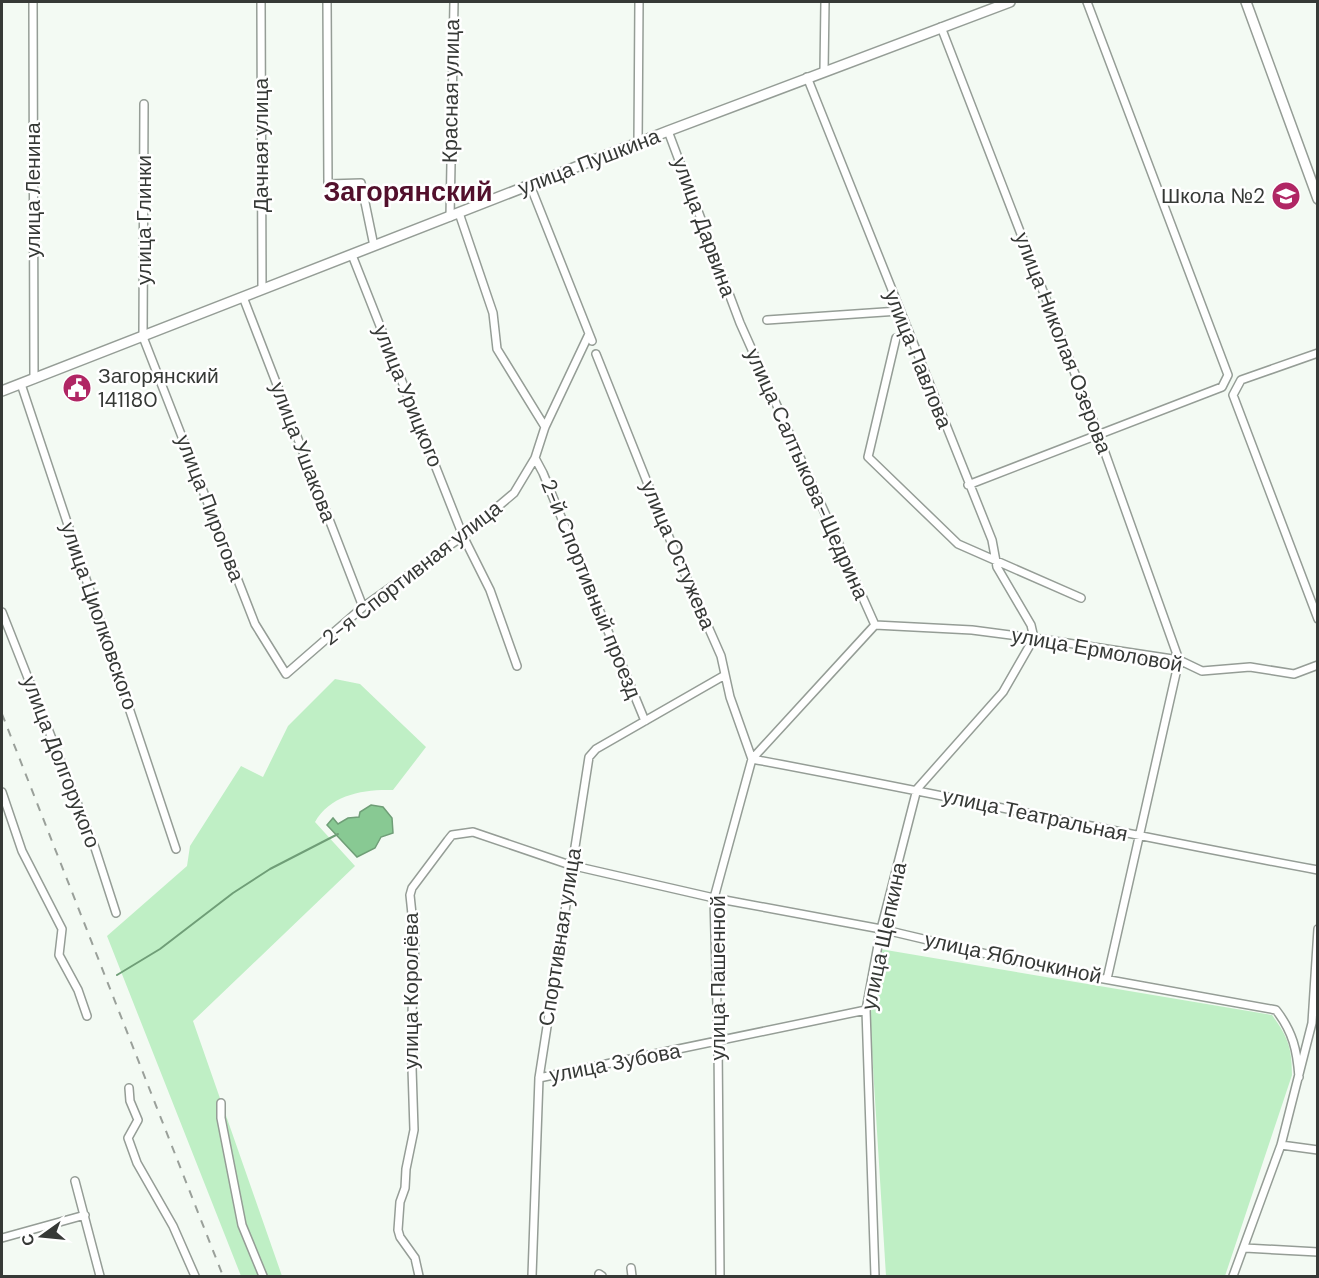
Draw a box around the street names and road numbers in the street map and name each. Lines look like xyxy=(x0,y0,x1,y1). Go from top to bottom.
street label: Красная улица xyxy=(436,18,466,163)
street label: Дачная улица xyxy=(247,78,275,212)
street label: улица Ленина xyxy=(19,122,47,258)
street label: улица Пушкина xyxy=(514,122,664,202)
street label: улица Дарвина xyxy=(666,153,742,301)
street label: улица Глинки xyxy=(130,155,158,285)
street label: улица Николая Озерова xyxy=(1008,228,1118,458)
street label: улица Павлова xyxy=(877,285,959,433)
street label: улица Урицкого xyxy=(367,321,449,471)
street label: улица Салтыкова-Щедрина xyxy=(739,344,875,604)
street label: улица Ушакова xyxy=(263,378,343,526)
street label: улица Пирогова xyxy=(169,431,251,586)
street label: 2-й Спортивный проезд xyxy=(534,475,648,703)
street label: улица Остужева xyxy=(634,476,722,634)
street label: 2-я Спортивная улица xyxy=(317,494,508,652)
street label: улица Циолковского xyxy=(54,519,144,713)
street label: улица Ермоловой xyxy=(1009,621,1185,679)
street label: улица Долгорукого xyxy=(15,672,107,852)
street label: улица Театральная xyxy=(940,782,1130,848)
street label: Спортивная улица xyxy=(532,846,588,1028)
street label: улица Щепкина xyxy=(855,859,913,1012)
street label: улица Пашенной xyxy=(704,895,732,1061)
street label: улица Королёва xyxy=(397,912,425,1069)
street label: улица Яблочкиной xyxy=(922,926,1104,990)
street label: улица Зубова xyxy=(547,1037,683,1089)

